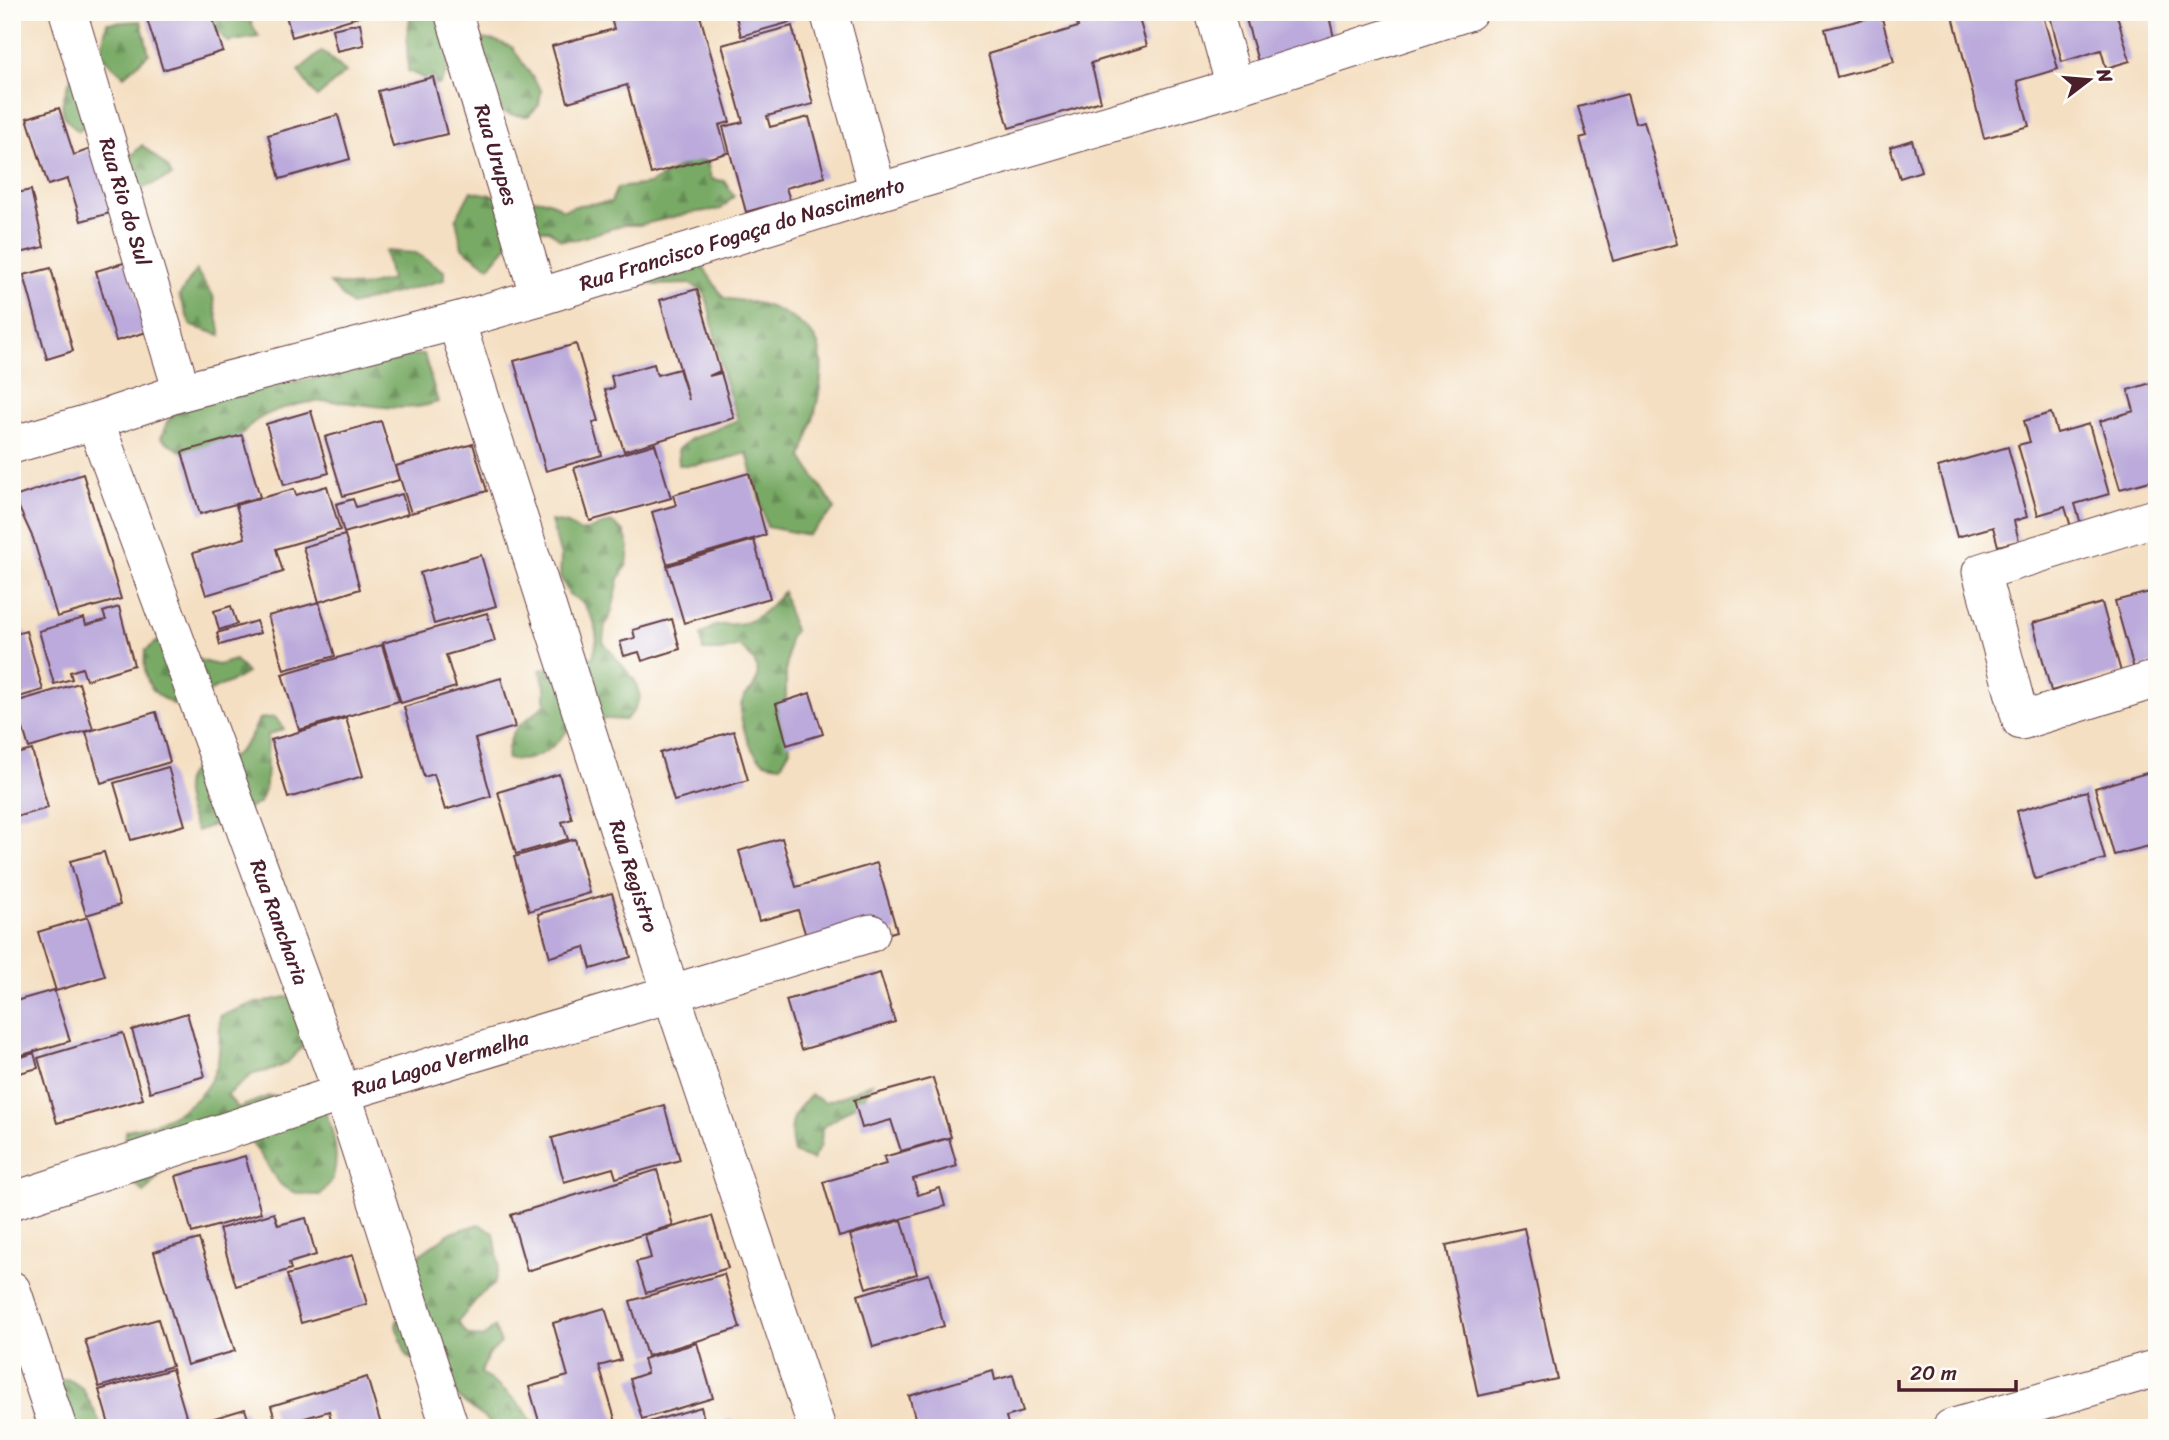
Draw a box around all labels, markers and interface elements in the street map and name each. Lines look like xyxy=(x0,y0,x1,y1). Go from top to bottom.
north arrow xyxy=(2054,46,2124,116)
text: N xyxy=(2087,64,2123,87)
street label: Rua Urupes xyxy=(463,99,529,210)
street label: Rua Rio do Sul xyxy=(88,133,162,271)
street label: Rua Francisco Fogaça do Nascimento xyxy=(574,166,910,302)
street label: Rua Registro xyxy=(598,815,670,938)
street label: Rua Rancharia xyxy=(239,854,320,991)
street label: Rua Lagoa Vermelha xyxy=(347,1018,534,1108)
scale bar xyxy=(1899,1349,2017,1393)
text: 20 m xyxy=(1910,1354,1957,1392)

